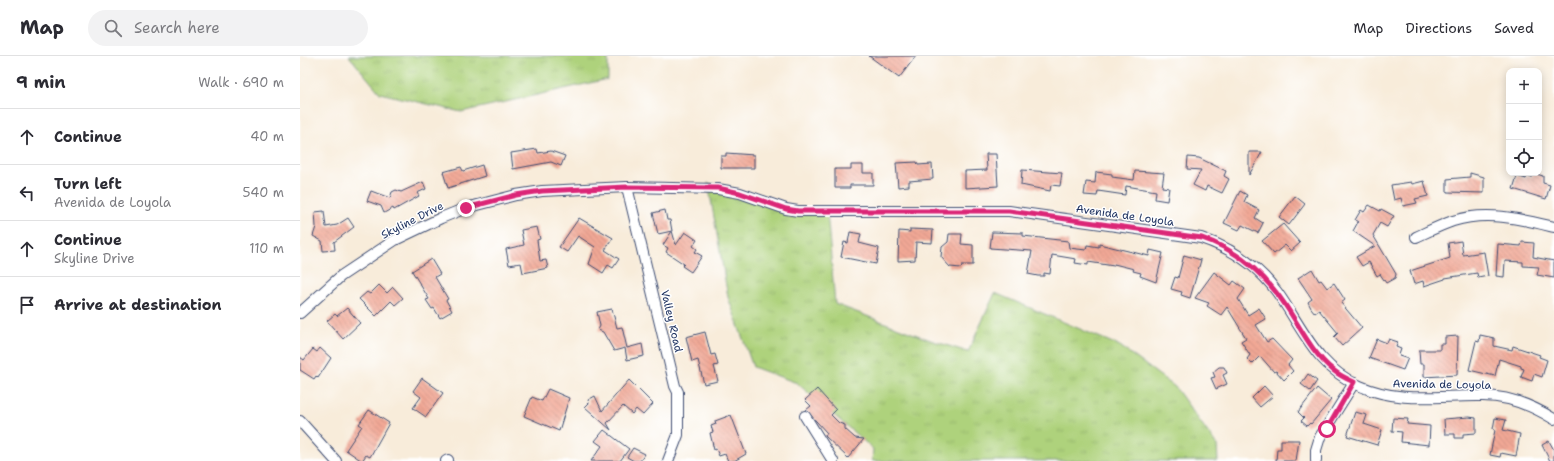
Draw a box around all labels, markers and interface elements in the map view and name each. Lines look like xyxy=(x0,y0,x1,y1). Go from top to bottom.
search box xyxy=(88,10,368,46)
text: Map xyxy=(20,15,64,40)
icon: search xyxy=(102,17,124,39)
text: Search here xyxy=(134,18,220,38)
text: Map xyxy=(1354,19,1384,37)
text: Directions xyxy=(1406,19,1472,37)
text: Saved xyxy=(1494,19,1534,37)
map controls xyxy=(1506,68,1542,176)
button: + xyxy=(1506,68,1542,104)
text: 9 min xyxy=(16,71,66,93)
text: Walk · 690 m xyxy=(198,74,284,91)
button: − xyxy=(1506,104,1542,140)
icon: ahead xyxy=(16,126,38,148)
text: Continue xyxy=(54,127,122,147)
text: 40 m xyxy=(250,128,284,145)
button: locate xyxy=(1506,140,1542,176)
text: Turn left xyxy=(54,174,122,194)
icon: left xyxy=(16,182,38,204)
text: 540 m xyxy=(243,184,284,201)
text: Avenida de Loyola xyxy=(54,194,171,211)
street label: Skyline Drive xyxy=(378,198,446,243)
route end xyxy=(457,199,475,217)
street label: Avenida de Loyola xyxy=(1075,201,1175,230)
text: Continue xyxy=(54,230,122,250)
icon: ahead xyxy=(16,238,38,260)
text: 110 m xyxy=(249,240,284,257)
text: Skyline Drive xyxy=(54,250,135,267)
street label: Valley Road xyxy=(657,288,686,354)
icon: arrive xyxy=(16,294,38,316)
text: Arrive at destination xyxy=(54,295,222,315)
street label: Avenida de Loyola xyxy=(1392,376,1492,393)
route start xyxy=(1318,420,1336,438)

